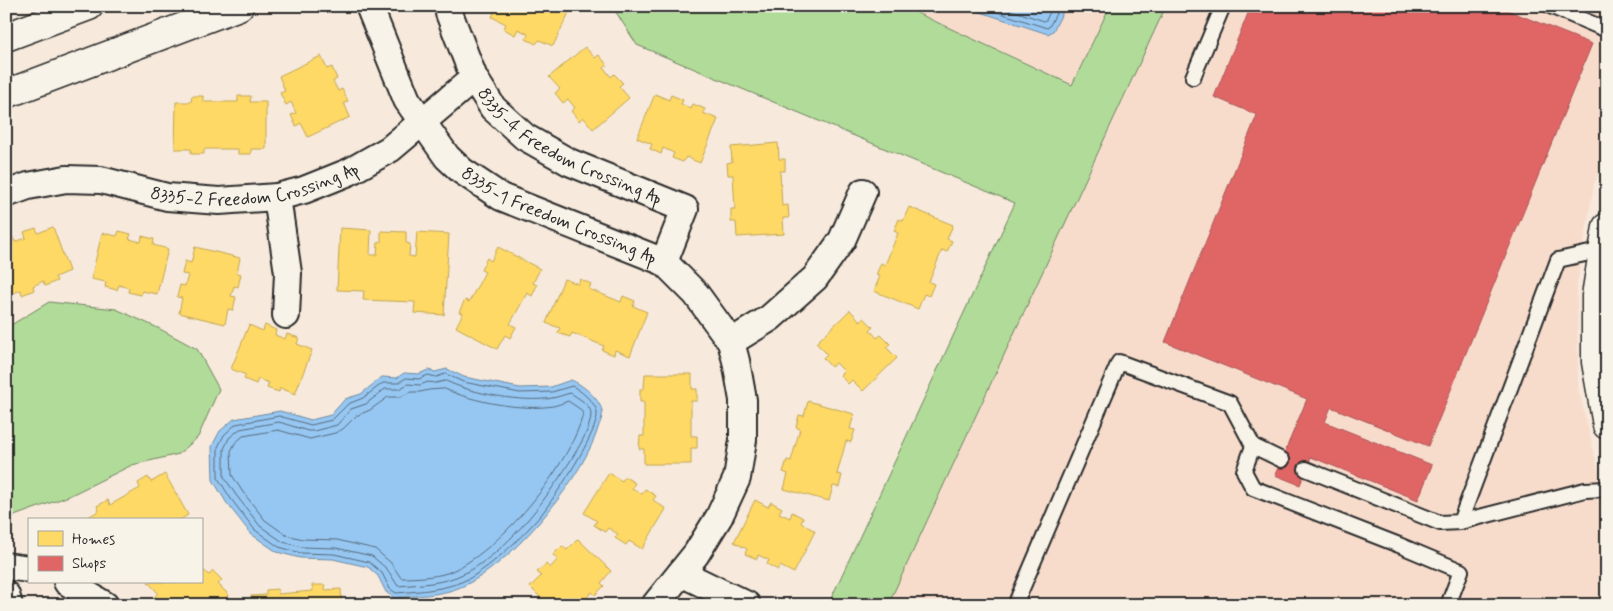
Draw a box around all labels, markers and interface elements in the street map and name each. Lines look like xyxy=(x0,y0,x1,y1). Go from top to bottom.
street label: 8335-4 Freedom Crossing Ap xyxy=(471,83,666,211)
street label: 8335-2 Freedom Crossing Ap xyxy=(148,157,364,213)
street label: 8335-1 Freedom Crossing Ap xyxy=(456,162,660,271)
legend xyxy=(28,518,202,584)
text: Homes xyxy=(72,530,115,550)
text: Shops xyxy=(72,554,107,574)

